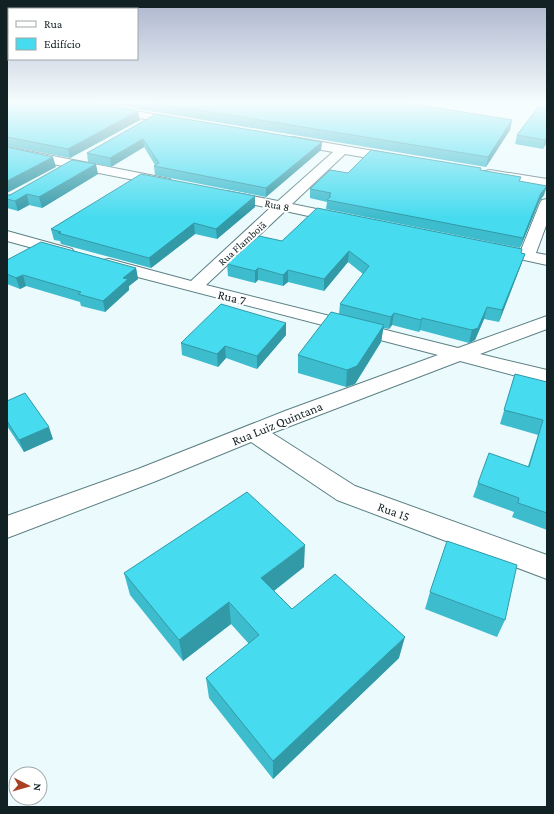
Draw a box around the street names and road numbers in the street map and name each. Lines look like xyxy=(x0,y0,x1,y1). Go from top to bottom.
street label: Rua 8 xyxy=(264,197,290,213)
street label: Rua Flamboiã xyxy=(216,218,268,268)
street label: Rua 7 xyxy=(216,287,247,308)
street label: Rua Luiz Quintana xyxy=(230,398,325,448)
street label: Rua 15 xyxy=(376,499,412,524)

